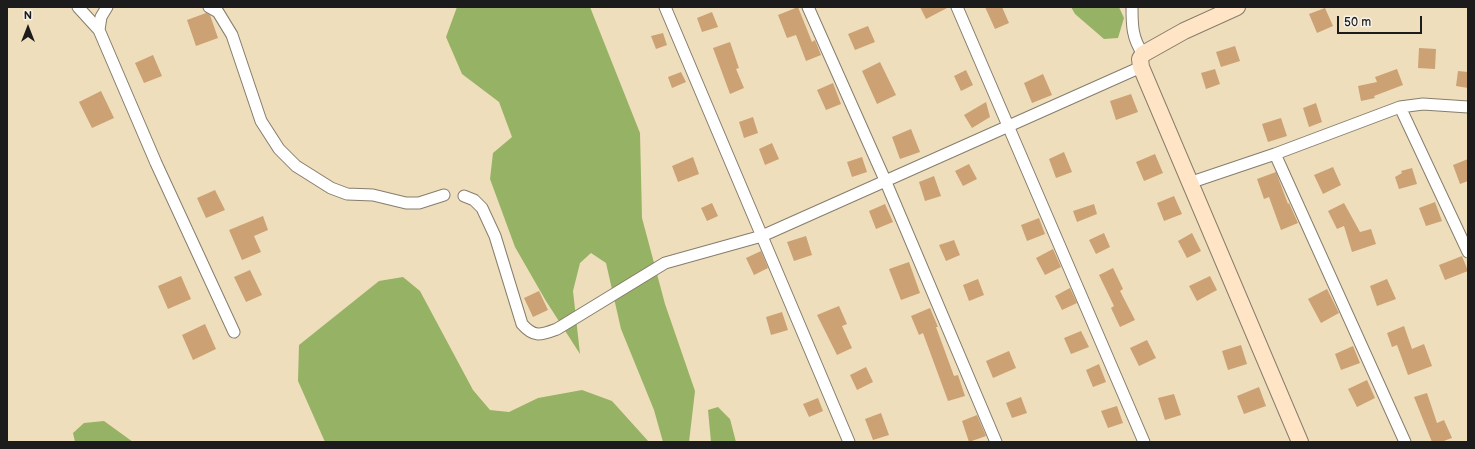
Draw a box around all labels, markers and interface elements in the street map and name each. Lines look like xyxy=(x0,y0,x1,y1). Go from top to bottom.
north arrow xyxy=(8,8,48,48)
scale bar xyxy=(1339,8,1424,34)
text: N xyxy=(24,9,32,22)
text: 50 m xyxy=(1344,15,1371,30)

